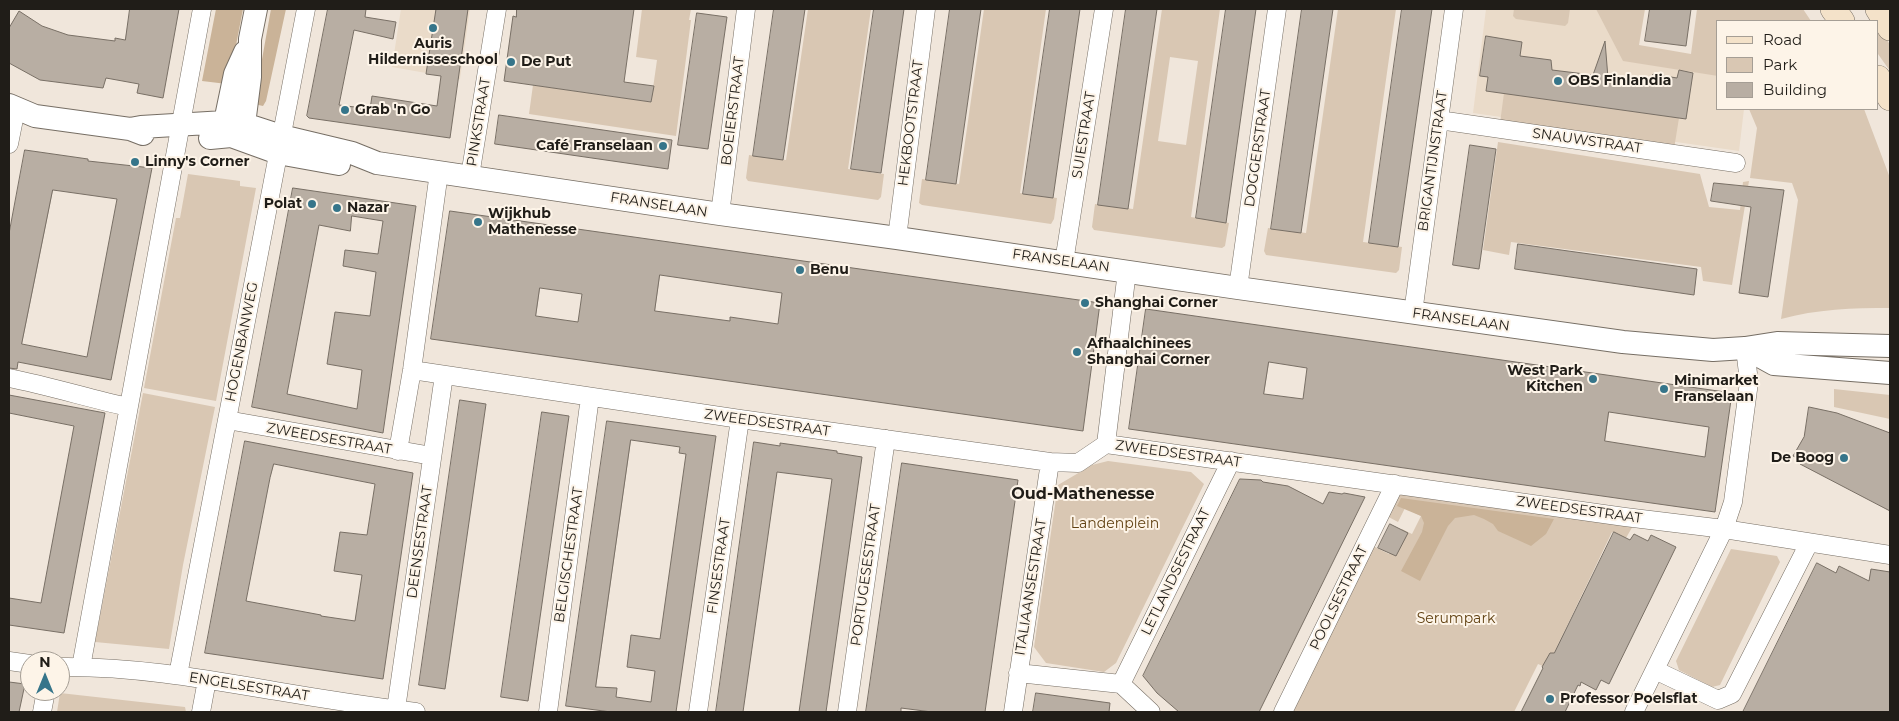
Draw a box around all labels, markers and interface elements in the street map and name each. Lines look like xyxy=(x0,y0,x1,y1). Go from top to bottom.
legend xyxy=(1716,20,1879,110)
marker: Auris Hildernisseschool xyxy=(427,22,439,34)
text: Road xyxy=(1763,30,1802,49)
place label: Auris Hildernisseschool xyxy=(368,36,498,68)
place label: De Put xyxy=(521,54,571,70)
text: Park xyxy=(1763,55,1797,74)
marker: De Put xyxy=(505,56,517,68)
street label: BOEIERSTRAAT xyxy=(718,56,748,166)
street label: HEKBOOTSTRAAT xyxy=(895,59,927,187)
place label: OBS Finlandia xyxy=(1568,73,1671,89)
marker: OBS Finlandia xyxy=(1552,75,1564,87)
street label: PINKSTRAAT xyxy=(464,76,494,168)
text: Building xyxy=(1763,80,1827,99)
street label: DOGGERSTRAAT xyxy=(1241,88,1275,208)
street label: BRIGANTIJNSTRAAT xyxy=(1415,89,1451,233)
street label: SUIESTRAAT xyxy=(1069,90,1099,180)
place label: Grab 'n Go xyxy=(355,102,430,118)
marker: Grab 'n Go xyxy=(339,104,351,116)
street label: SNAUWSTRAAT xyxy=(1531,125,1643,157)
place label: Café Franselaan xyxy=(536,138,653,154)
marker: Café Franselaan xyxy=(657,140,669,152)
place label: Linny's Corner xyxy=(145,154,250,170)
marker: Linny's Corner xyxy=(129,156,141,168)
street label: FRANSELAAN xyxy=(609,189,709,221)
place label: Polat xyxy=(264,196,302,212)
marker: Polat xyxy=(306,198,318,210)
place label: Nazar xyxy=(347,200,389,216)
marker: Nazar xyxy=(331,202,343,214)
place label: Wijkhub Mathenesse xyxy=(488,206,577,238)
marker: Wijkhub Mathenesse xyxy=(472,216,484,228)
street label: FRANSELAAN xyxy=(1011,246,1111,276)
place label: Benu xyxy=(810,262,849,278)
marker: Benu xyxy=(794,264,806,276)
street label: HOGENBANWEG xyxy=(222,281,262,403)
place label: Shanghai Corner xyxy=(1095,295,1218,311)
marker: Shanghai Corner xyxy=(1079,297,1091,309)
street label: FRANSELAAN xyxy=(1411,305,1511,335)
place label: Afhaalchinees Shanghai Corner xyxy=(1087,336,1210,368)
marker: Afhaalchinees Shanghai Corner xyxy=(1071,346,1083,358)
place label: West Park Kitchen xyxy=(1507,363,1583,396)
marker: West Park Kitchen xyxy=(1587,373,1599,385)
place label: Minimarket Franselaan xyxy=(1674,373,1759,406)
marker: Minimarket Franselaan xyxy=(1658,383,1670,395)
street label: ZWEEDSESTRAAT xyxy=(703,406,831,440)
street label: ZWEEDSESTRAAT xyxy=(265,420,393,458)
street label: ZWEEDSESTRAAT xyxy=(1114,437,1242,471)
place label: De Boog xyxy=(1771,450,1834,466)
marker: De Boog xyxy=(1838,452,1850,464)
street label: DEENSESTRAAT xyxy=(404,484,436,600)
district label: Oud-Mathenesse xyxy=(1011,484,1155,504)
street label: BELGISCHESTRAAT xyxy=(551,486,587,624)
street label: ZWEEDSESTRAAT xyxy=(1515,493,1643,527)
street label: PORTUGESESTRAAT xyxy=(848,503,884,647)
street label: LETLANDSESTRAAT xyxy=(1138,506,1214,638)
park label: Landenplein xyxy=(1071,516,1159,532)
street label: FINSESTRAAT xyxy=(704,517,734,615)
street label: ITALIAANSESTRAAT xyxy=(1012,517,1050,657)
street label: POOLSESTRAAT xyxy=(1306,543,1372,653)
park label: Serumpark xyxy=(1417,611,1495,627)
north arrow xyxy=(20,651,70,701)
text: N xyxy=(39,653,51,671)
street label: ENGELSESTRAAT xyxy=(188,669,310,705)
place label: Professor Poelsflat xyxy=(1560,691,1697,707)
marker: Professor Poelsflat xyxy=(1544,693,1556,705)

